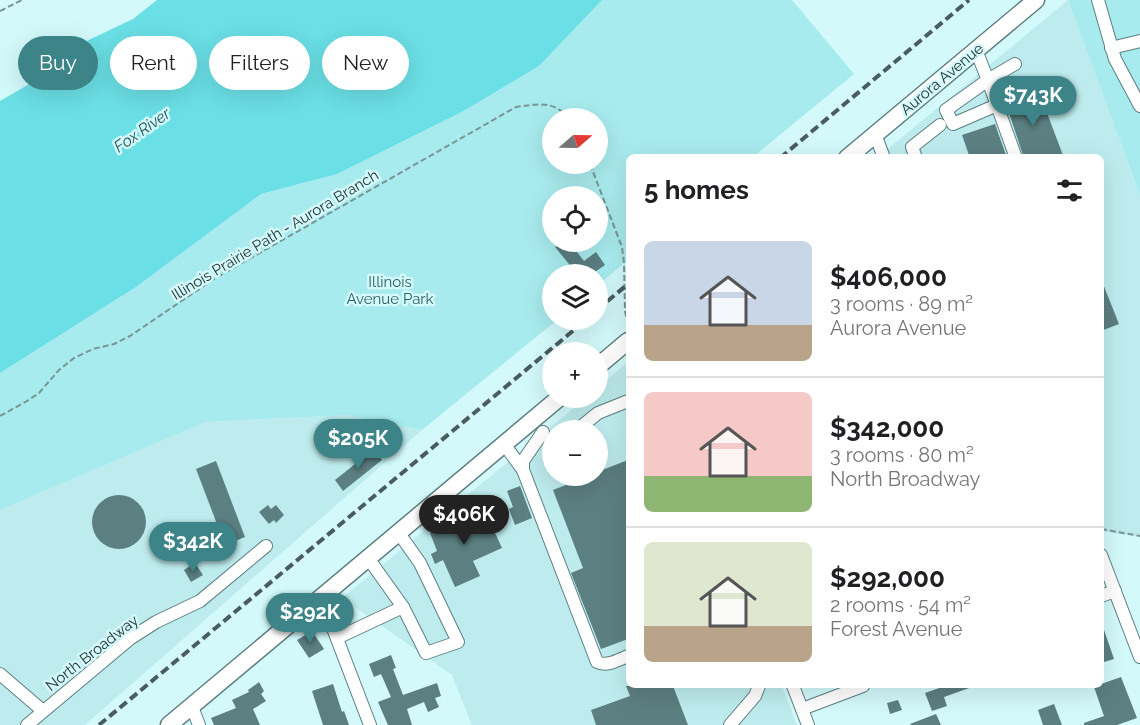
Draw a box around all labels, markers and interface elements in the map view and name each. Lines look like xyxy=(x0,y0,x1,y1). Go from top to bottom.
chip: Buy xyxy=(18,36,98,90)
chip: Rent xyxy=(110,36,197,90)
chip: Filters xyxy=(209,36,310,90)
chip: New xyxy=(322,36,409,90)
street label: Aurora Avenue xyxy=(897,39,987,119)
pin: $743K xyxy=(991,76,1075,127)
text: $743K xyxy=(1003,83,1063,107)
water label: Fox River xyxy=(110,103,174,156)
north arrow xyxy=(542,108,608,174)
map controls xyxy=(542,108,608,486)
street label: Illinois Prairie Path - Aurora Branch xyxy=(168,166,382,304)
icon: filters xyxy=(1053,174,1086,207)
text: 5 homes xyxy=(644,175,749,205)
button: locate xyxy=(542,186,608,252)
text: $406,000 xyxy=(830,262,947,292)
button: layers xyxy=(542,264,608,330)
icon: home xyxy=(692,265,764,337)
park label: Illinois Avenue Park xyxy=(346,273,434,308)
text: 3 rooms · 89 m² xyxy=(830,292,973,316)
text: Aurora Avenue xyxy=(830,316,966,340)
button: + xyxy=(542,342,608,408)
text: $342,000 xyxy=(830,413,944,443)
icon: home xyxy=(692,416,764,488)
pin: $205K xyxy=(316,419,400,470)
button: − xyxy=(542,420,608,486)
text: $205K xyxy=(328,426,388,450)
text: 3 rooms · 80 m² xyxy=(830,443,974,467)
text: North Broadway xyxy=(830,467,980,491)
pin: $406K xyxy=(422,495,506,546)
text: $406K xyxy=(433,502,495,526)
pin: $342K xyxy=(151,522,235,573)
text: $342K xyxy=(163,529,223,553)
text: $292,000 xyxy=(830,563,945,593)
icon: home xyxy=(692,566,764,638)
pin: $292K xyxy=(268,593,352,644)
text: 2 rooms · 54 m² xyxy=(830,593,971,617)
text: $292K xyxy=(280,600,340,624)
street label: North Broadway xyxy=(42,611,142,695)
text: Forest Avenue xyxy=(830,617,963,641)

